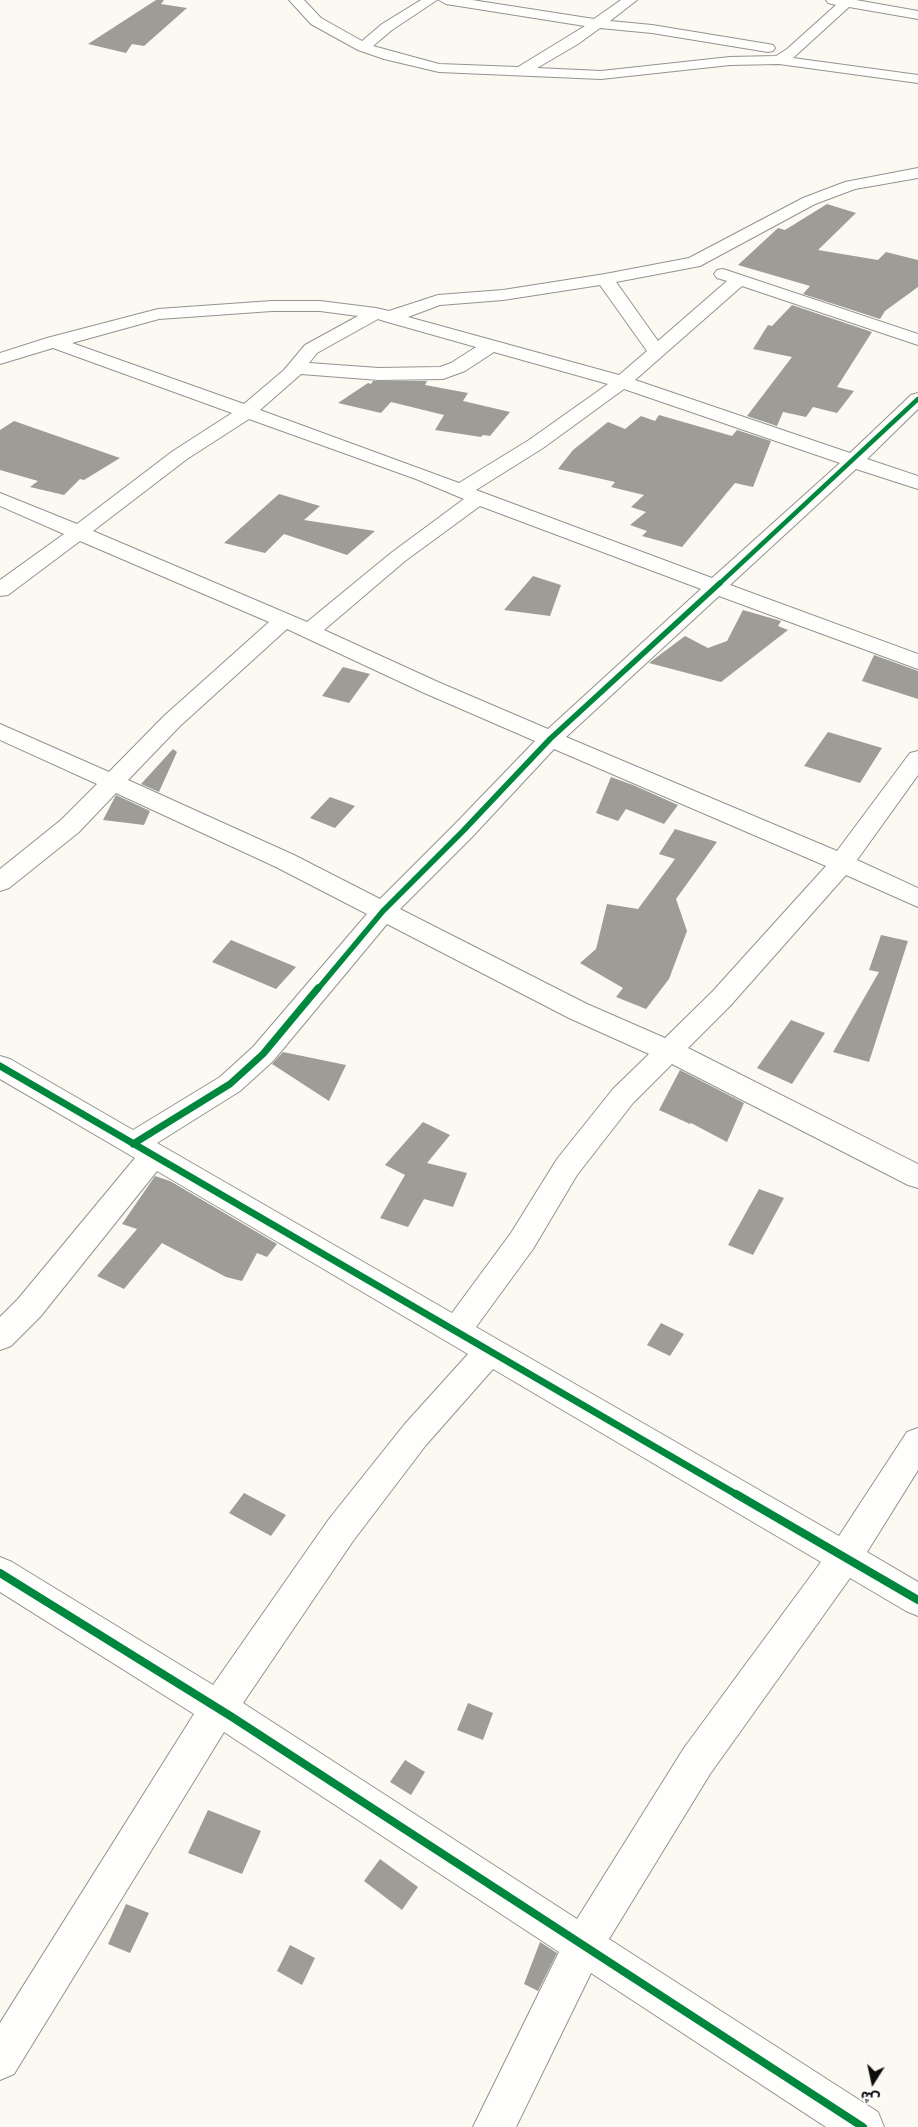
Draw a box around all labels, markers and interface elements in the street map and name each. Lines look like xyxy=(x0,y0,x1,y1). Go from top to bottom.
north arrow xyxy=(848,2057,898,2107)
text: ش xyxy=(858,2081,882,2113)

